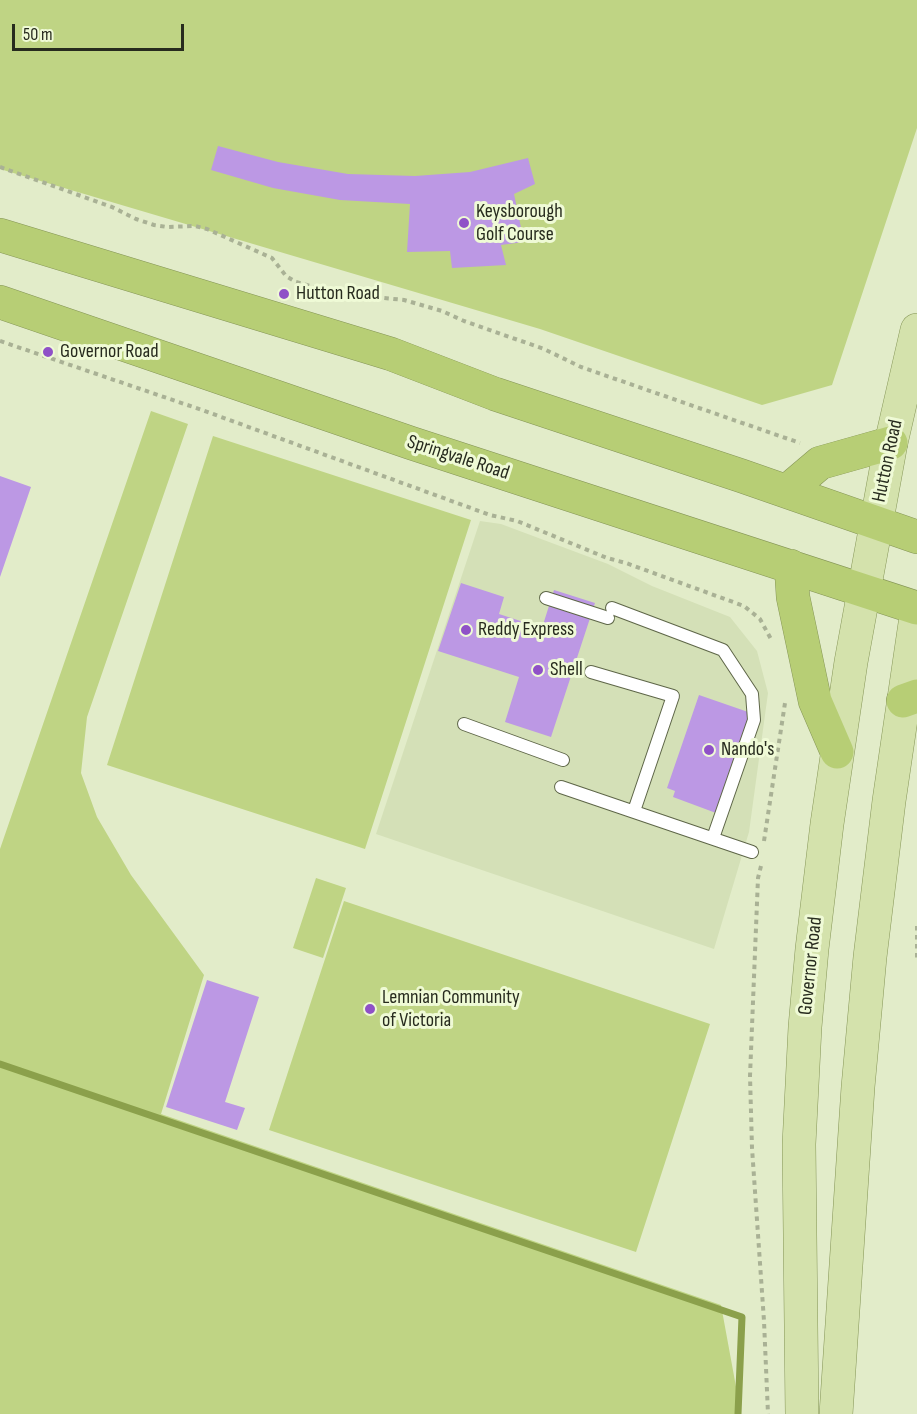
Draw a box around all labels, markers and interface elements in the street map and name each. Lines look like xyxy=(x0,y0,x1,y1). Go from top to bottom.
scale bar xyxy=(15,12,188,50)
text: 50 m xyxy=(23,24,53,45)
place label: Keysborough Golf Course xyxy=(476,200,563,247)
marker: Keysborough Golf Course xyxy=(457,216,471,230)
place label: Hutton Road xyxy=(296,282,380,306)
marker: Hutton Road xyxy=(277,287,291,301)
place label: Governor Road xyxy=(60,340,159,364)
marker: Governor Road xyxy=(41,345,55,359)
street label: Hutton Road xyxy=(868,417,908,505)
street label: Springvale Road xyxy=(404,430,512,486)
place label: Reddy Express xyxy=(478,618,574,642)
marker: Reddy Express xyxy=(459,623,473,637)
place label: Shell xyxy=(550,658,583,682)
marker: Shell xyxy=(531,663,545,677)
place label: Nando's xyxy=(721,738,774,762)
marker: Nando's xyxy=(702,743,716,757)
street label: Governor Road xyxy=(794,916,828,1016)
place label: Lemnian Community of Victoria xyxy=(382,986,520,1033)
marker: Lemnian Community of Victoria xyxy=(363,1002,377,1016)

